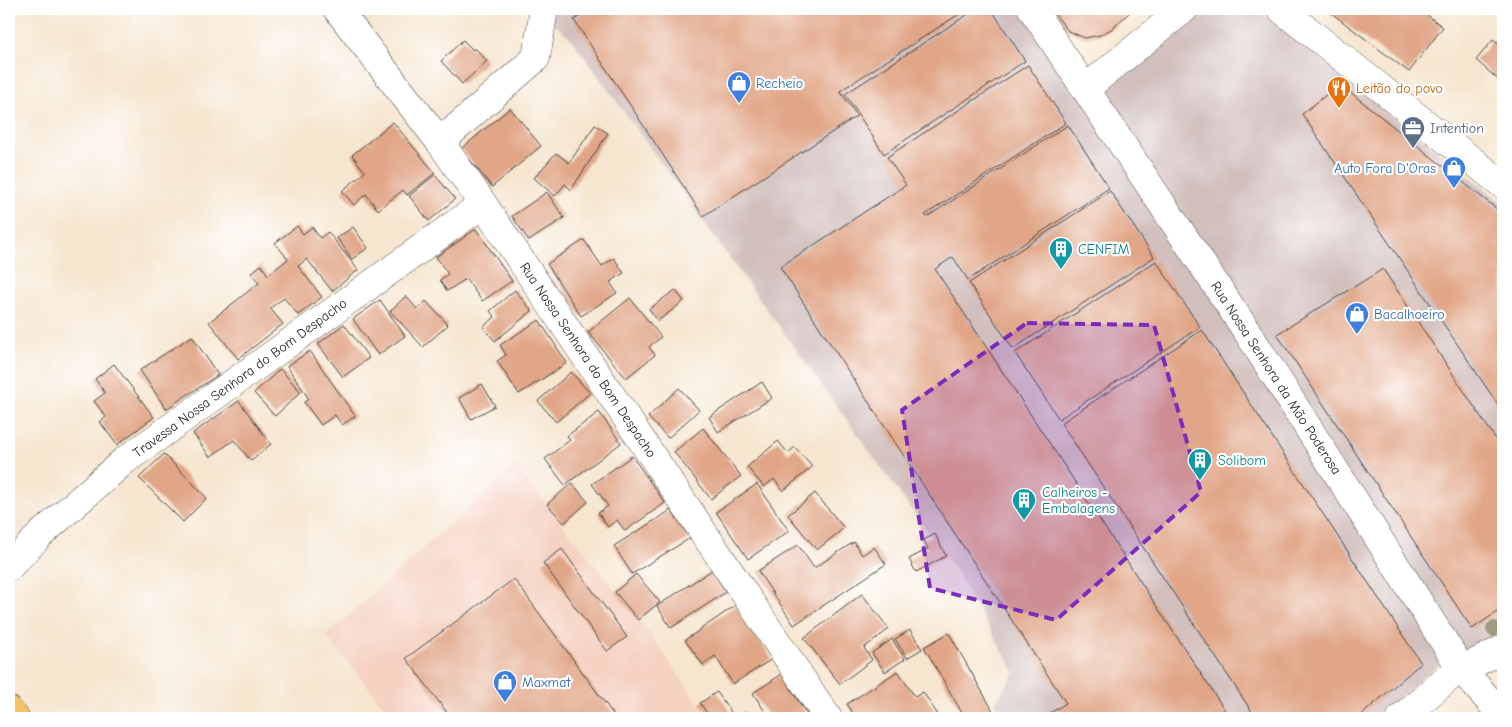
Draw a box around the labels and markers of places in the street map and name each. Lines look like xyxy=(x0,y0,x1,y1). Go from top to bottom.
shop icon: Recheio xyxy=(726,70,752,104)
place label: Recheio xyxy=(756,75,803,92)
restaurant icon: Leitão do povo xyxy=(1326,75,1352,109)
place label: Leitão do povo xyxy=(1356,80,1443,97)
office icon: Intention xyxy=(1400,115,1426,149)
place label: Intention xyxy=(1430,120,1484,137)
shop icon: Auto Fora D'Oras xyxy=(1441,155,1467,189)
place label: Auto Fora D'Oras xyxy=(1334,160,1436,177)
building icon: CENFIM xyxy=(1048,236,1074,270)
place label: CENFIM xyxy=(1078,241,1130,258)
shop icon: Bacalhoeiro xyxy=(1344,301,1370,335)
place label: Bacalhoeiro xyxy=(1374,306,1445,323)
building icon: Solibom xyxy=(1187,447,1213,481)
place label: Solibom xyxy=(1218,452,1266,469)
place label: Calheiros - Embalagens xyxy=(1042,484,1115,517)
building icon: Calheiros - Embalagens xyxy=(1011,487,1037,521)
shop icon: Maxmat xyxy=(492,669,518,703)
place label: Maxmat xyxy=(522,674,571,691)

